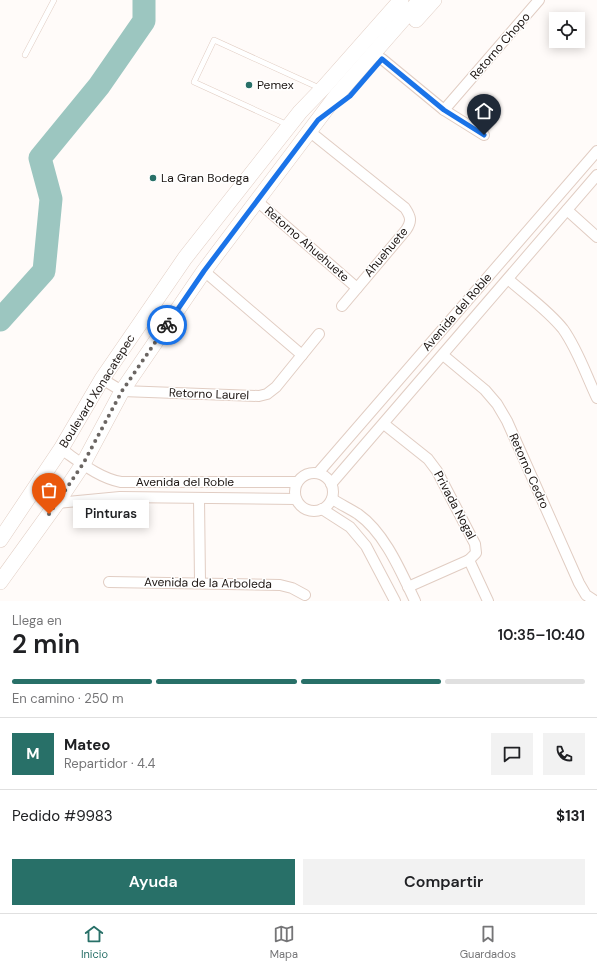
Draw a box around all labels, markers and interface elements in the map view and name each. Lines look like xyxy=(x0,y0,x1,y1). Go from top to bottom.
street label: Retorno Chopo xyxy=(466,9,534,83)
map controls xyxy=(549,12,585,48)
button: locate xyxy=(549,12,585,48)
place label: Pemex xyxy=(257,77,294,93)
marker: Pemex xyxy=(244,80,254,90)
pin xyxy=(467,94,501,135)
icon: home xyxy=(473,100,495,122)
place label: La Gran Bodega xyxy=(161,170,249,186)
marker: La Gran Bodega xyxy=(148,173,158,183)
street label: Retorno Ahuehuete xyxy=(261,203,353,285)
street label: Ahuehuete xyxy=(360,224,412,280)
street label: Avenida del Roble xyxy=(419,270,495,354)
courier xyxy=(147,305,187,345)
icon: bike xyxy=(156,314,178,336)
street label: Boulevard Xonacatepec xyxy=(55,331,139,451)
street label: Retorno Laurel xyxy=(169,385,249,403)
street label: Retorno Cedro xyxy=(505,431,553,511)
street label: Privada Nogal xyxy=(430,468,480,542)
pin xyxy=(32,473,66,514)
street label: Avenida del Roble xyxy=(136,474,234,490)
icon: bag xyxy=(38,479,60,501)
callout: Pinturas xyxy=(73,500,149,528)
text: Pinturas xyxy=(85,505,137,522)
street label: Avenida de la Arboleda xyxy=(144,574,272,592)
text: Llega en xyxy=(12,612,62,629)
text: 10:35–10:40 xyxy=(498,625,585,645)
text: 2 min xyxy=(12,627,80,661)
text: En camino · 250 m xyxy=(12,690,124,707)
button: chat xyxy=(491,733,533,775)
button: phone xyxy=(543,733,585,775)
text: Mateo xyxy=(64,735,110,755)
text: M xyxy=(26,744,40,764)
text: Repartidor · 4.4 xyxy=(64,755,155,772)
text: Pedido #9983 xyxy=(12,806,113,826)
text: $131 xyxy=(556,806,585,826)
button: Ayuda xyxy=(12,859,295,905)
button: Compartir xyxy=(303,859,585,905)
tab: Inicio xyxy=(81,923,108,961)
tab: Mapa xyxy=(270,923,298,961)
tab: Guardados xyxy=(460,923,516,961)

